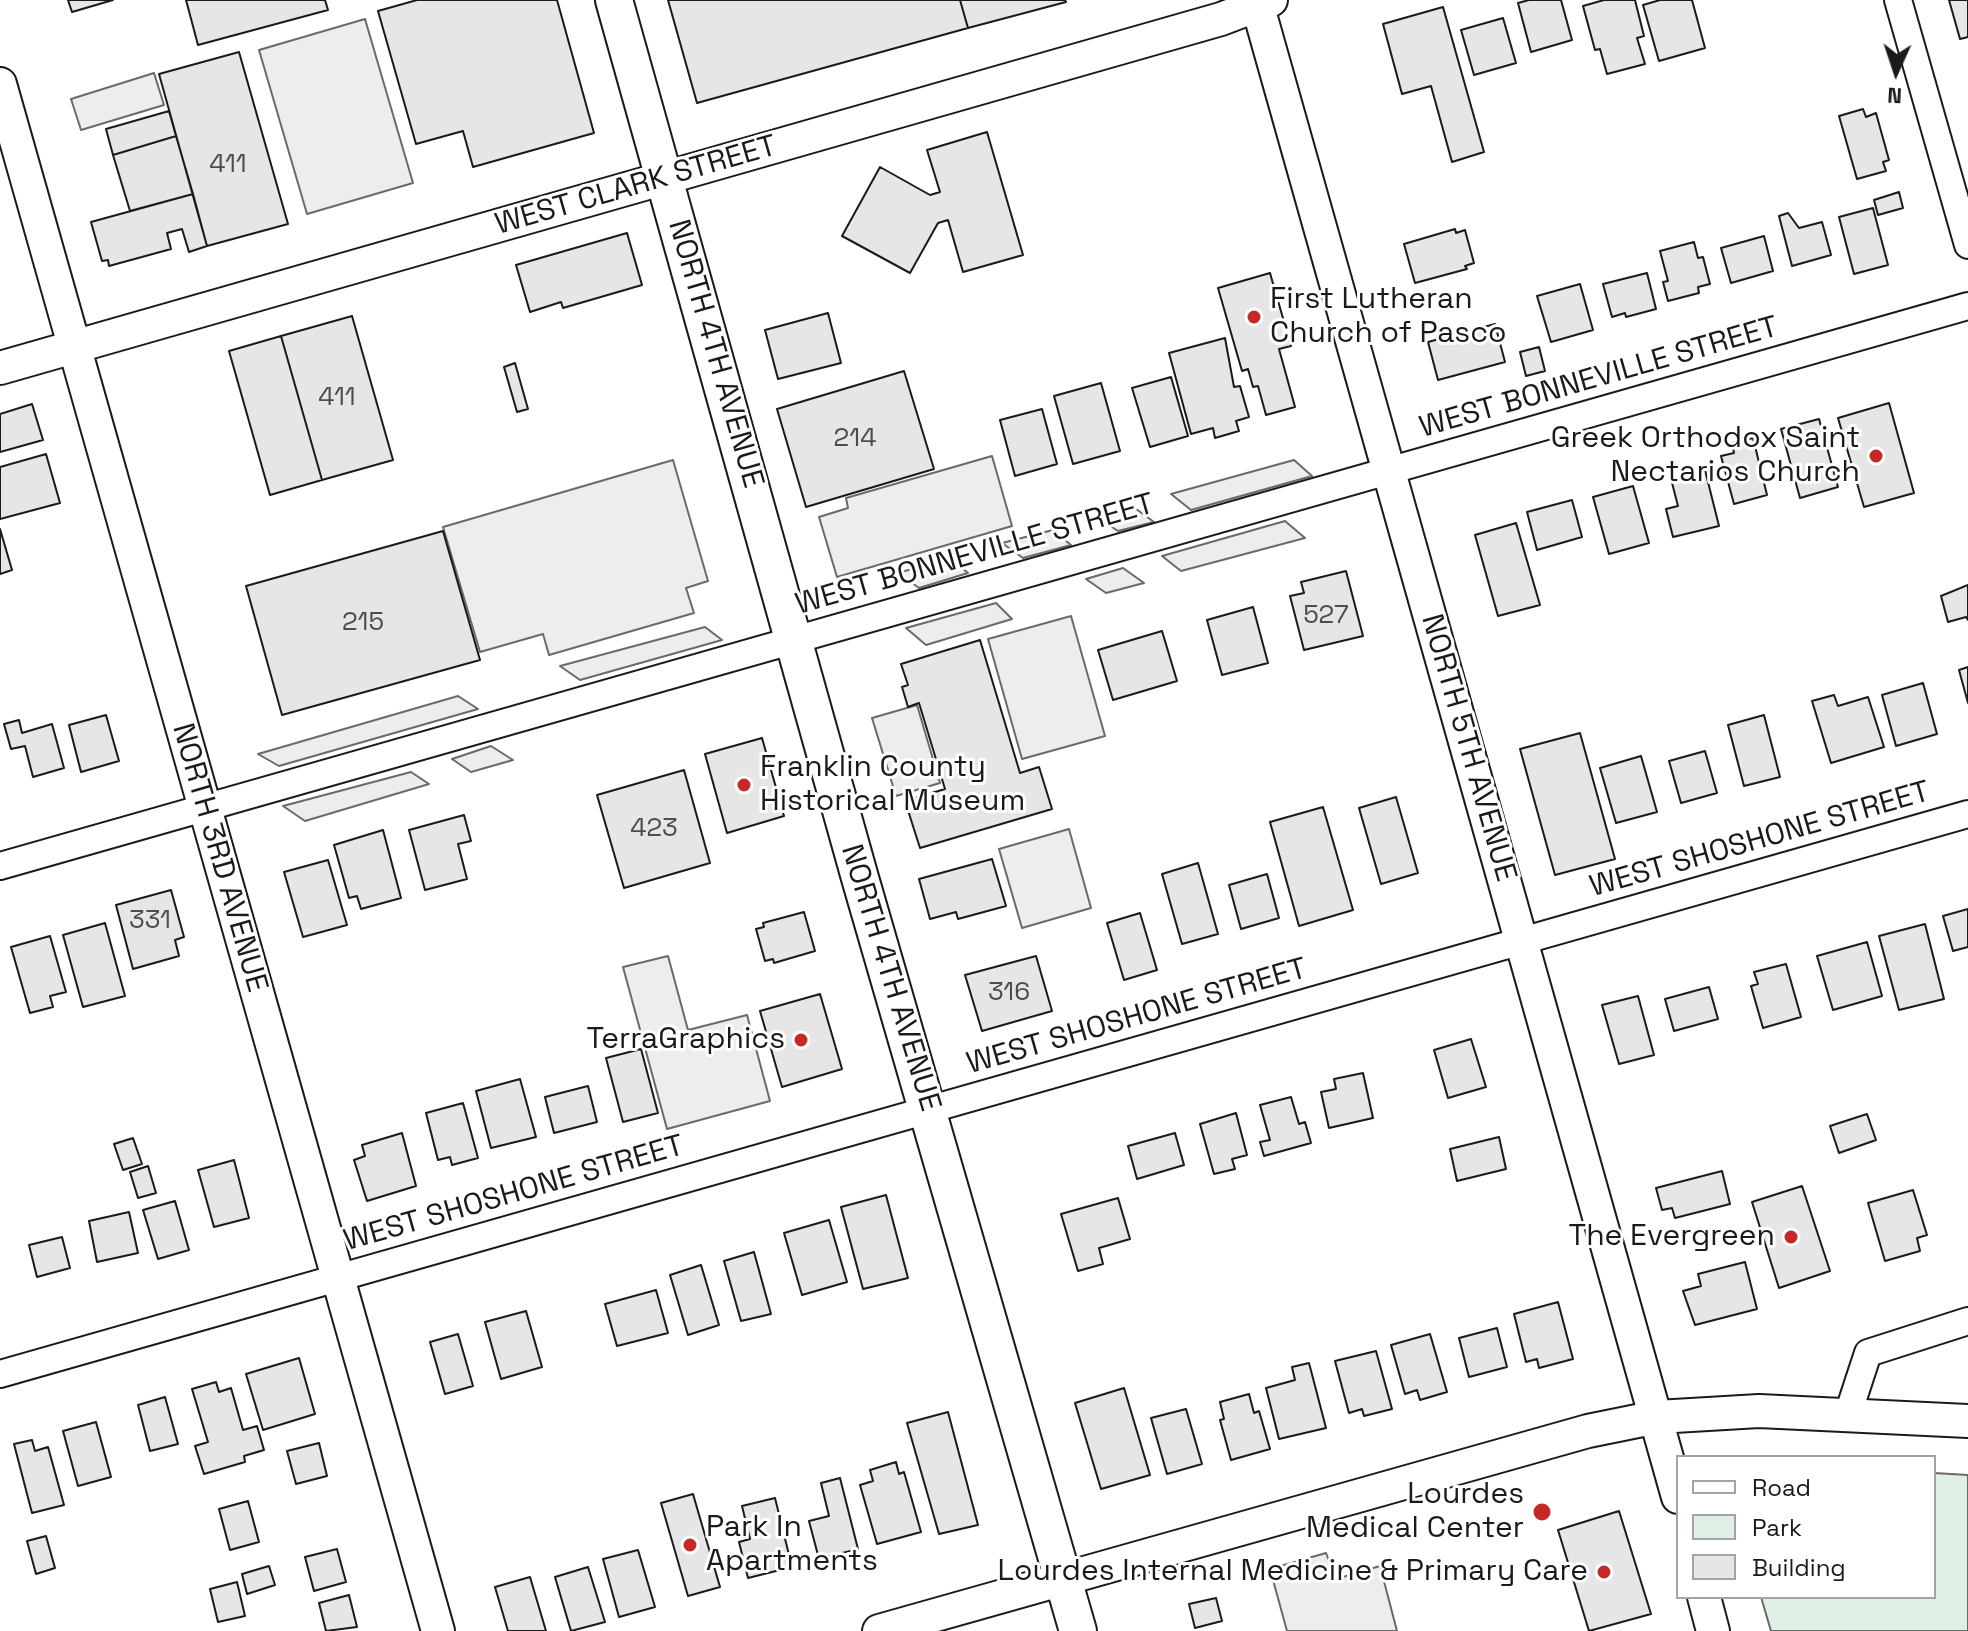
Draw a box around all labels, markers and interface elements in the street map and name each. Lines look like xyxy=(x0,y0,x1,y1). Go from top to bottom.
north arrow xyxy=(1856,32,1936,112)
text: N xyxy=(1887,82,1903,110)
street label: WEST CLARK STREET xyxy=(491,129,781,243)
house number: 411 xyxy=(209,149,247,181)
street label: NORTH 4TH AVENUE xyxy=(660,216,770,492)
place label: First Lutheran Church of Pasco xyxy=(1270,282,1507,352)
marker: First Lutheran Church of Pasco xyxy=(1245,308,1263,326)
street label: WEST BONNEVILLE STREET xyxy=(1416,310,1782,446)
house number: 411 xyxy=(318,382,356,414)
place label: Greek Orthodox Saint Nectarios Church xyxy=(1551,421,1860,492)
house number: 214 xyxy=(834,423,876,455)
marker: Greek Orthodox Saint Nectarios Church xyxy=(1867,447,1885,465)
street label: WEST BONNEVILLE STREET xyxy=(792,487,1158,623)
house number: 527 xyxy=(1303,600,1349,632)
house number: 215 xyxy=(342,607,384,639)
street label: NORTH 5TH AVENUE xyxy=(1413,610,1523,886)
street label: NORTH 3RD AVENUE xyxy=(163,719,275,997)
place label: Franklin County Historical Museum xyxy=(760,750,1025,820)
street label: WEST SHOSHONE STREET xyxy=(1586,774,1934,906)
marker: Franklin County Historical Museum xyxy=(735,776,753,794)
house number: 423 xyxy=(630,813,678,845)
street label: NORTH 4TH AVENUE xyxy=(832,840,948,1116)
house number: 331 xyxy=(129,905,171,937)
street label: WEST SHOSHONE STREET xyxy=(963,951,1311,1083)
house number: 316 xyxy=(988,977,1030,1009)
place label: TerraGraphics xyxy=(587,1022,785,1058)
marker: TerraGraphics xyxy=(792,1031,810,1049)
street label: WEST SHOSHONE STREET xyxy=(340,1128,688,1260)
place label: The Evergreen xyxy=(1569,1219,1775,1255)
marker: The Evergreen xyxy=(1782,1228,1800,1246)
legend xyxy=(1676,1455,1936,1599)
text: Road xyxy=(1752,1472,1811,1503)
place label: Lourdes Medical Center xyxy=(1306,1477,1524,1548)
marker: Lourdes Medical Center xyxy=(1531,1501,1553,1523)
place label: Park In Apartments xyxy=(706,1510,878,1580)
text: Park xyxy=(1752,1512,1802,1543)
marker: Park In Apartments xyxy=(681,1536,699,1554)
text: Building xyxy=(1752,1552,1846,1583)
place label: Lourdes Internal Medicine & Primary Care xyxy=(998,1554,1588,1590)
marker: Lourdes Internal Medicine & Primary Care xyxy=(1595,1563,1613,1581)

